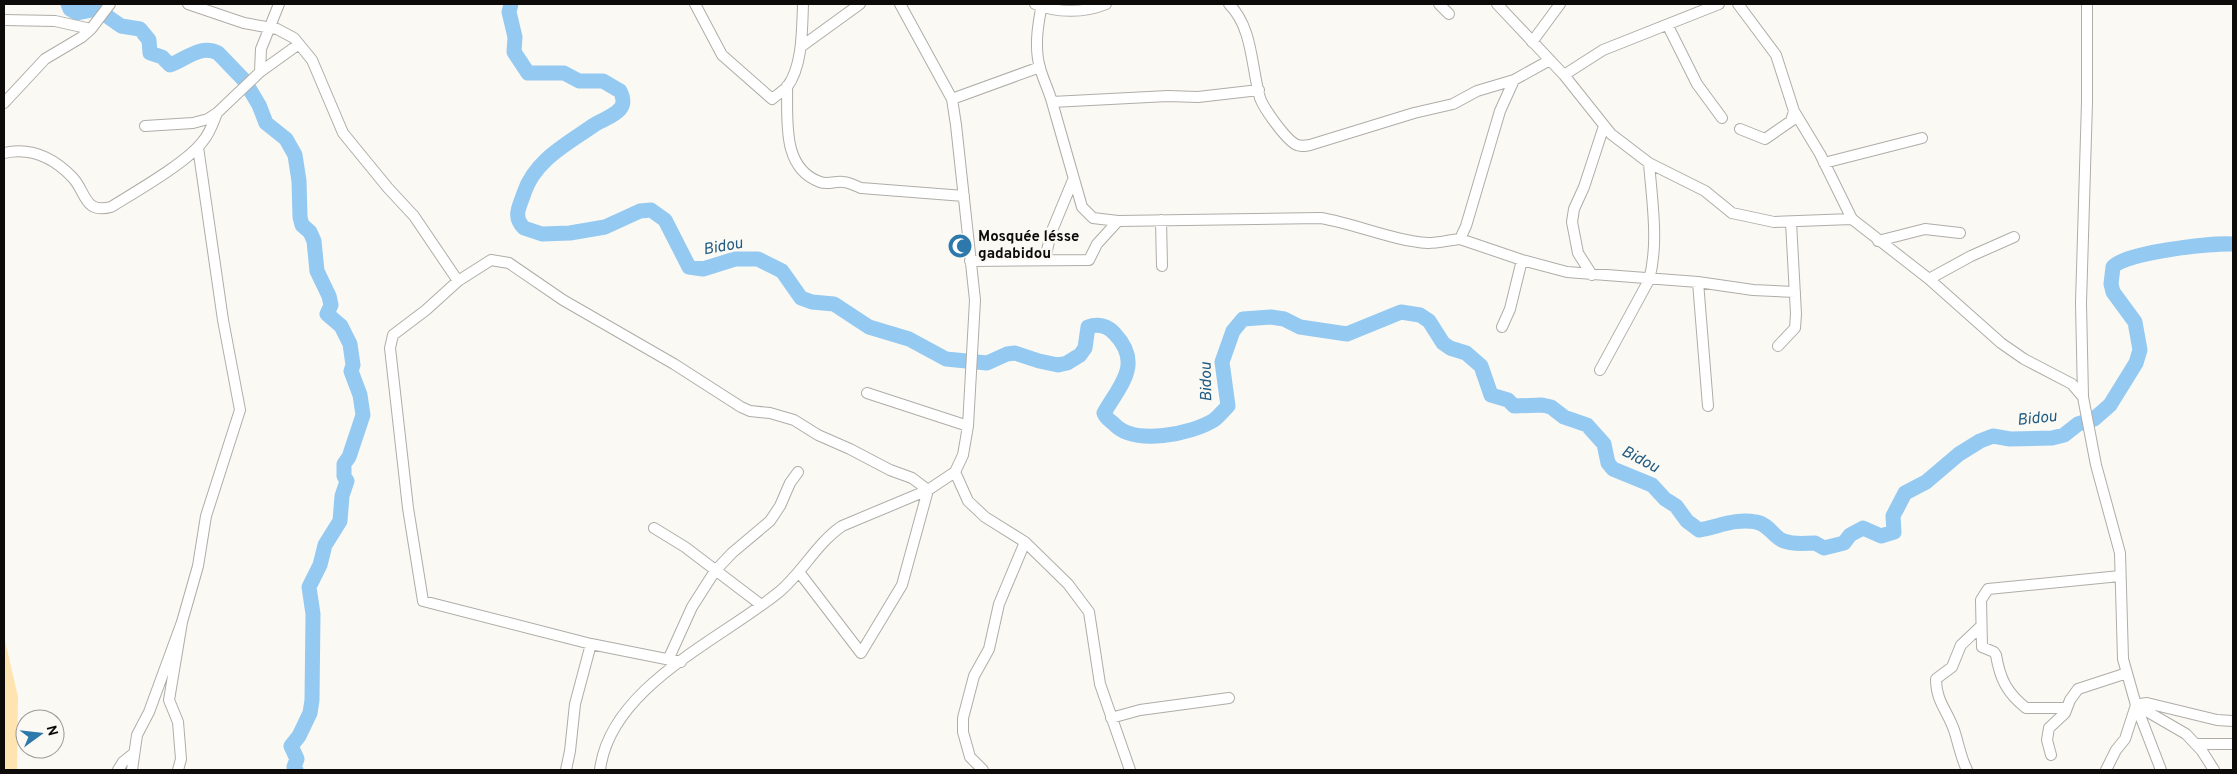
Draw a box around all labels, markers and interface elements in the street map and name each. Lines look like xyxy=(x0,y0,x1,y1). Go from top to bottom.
place label: Mosquée lésse gadabidou xyxy=(978,228,1079,264)
mosque icon: Mosquée lésse gadabidou xyxy=(947,233,973,259)
water label: Bidou xyxy=(702,234,745,260)
water label: Bidou xyxy=(1197,362,1217,402)
water label: Bidou xyxy=(2016,407,2058,431)
water label: Bidou xyxy=(1618,442,1663,478)
north arrow xyxy=(15,709,65,759)
text: N xyxy=(42,724,61,738)

